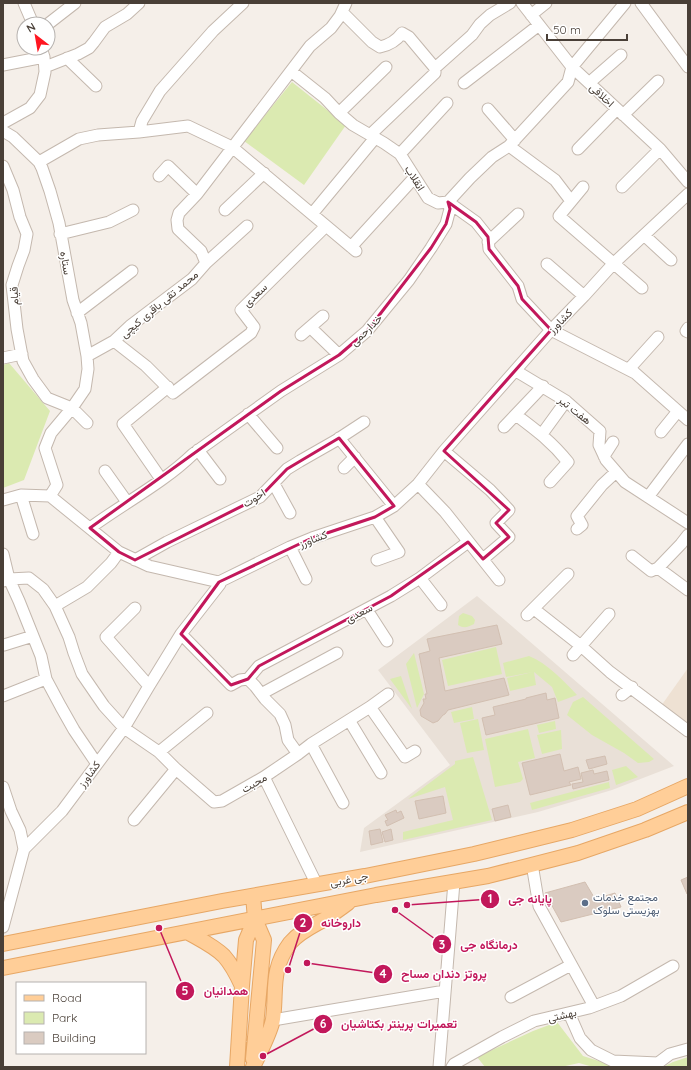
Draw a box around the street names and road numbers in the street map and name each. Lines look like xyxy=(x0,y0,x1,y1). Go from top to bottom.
street label: اخلاقی xyxy=(587,80,617,110)
street label: انقلاب xyxy=(402,163,428,193)
street label: ستاره xyxy=(57,250,75,276)
street label: محمد تقی باقری کیچی xyxy=(117,267,202,341)
street label: سعدی xyxy=(240,280,270,310)
street label: قیام xyxy=(7,286,22,306)
street label: کشاورز xyxy=(544,306,575,337)
street label: خدارحمی xyxy=(347,311,385,349)
street label: هفت تیر xyxy=(555,392,595,428)
street label: اخوت xyxy=(240,486,268,510)
street label: کشاورز xyxy=(296,527,329,551)
street label: سعدی xyxy=(343,600,375,626)
street label: کشاورز xyxy=(74,758,103,791)
street label: محبت xyxy=(239,770,269,796)
street label: جی غربی xyxy=(329,868,369,890)
street label: بهشتی xyxy=(546,1005,578,1025)

